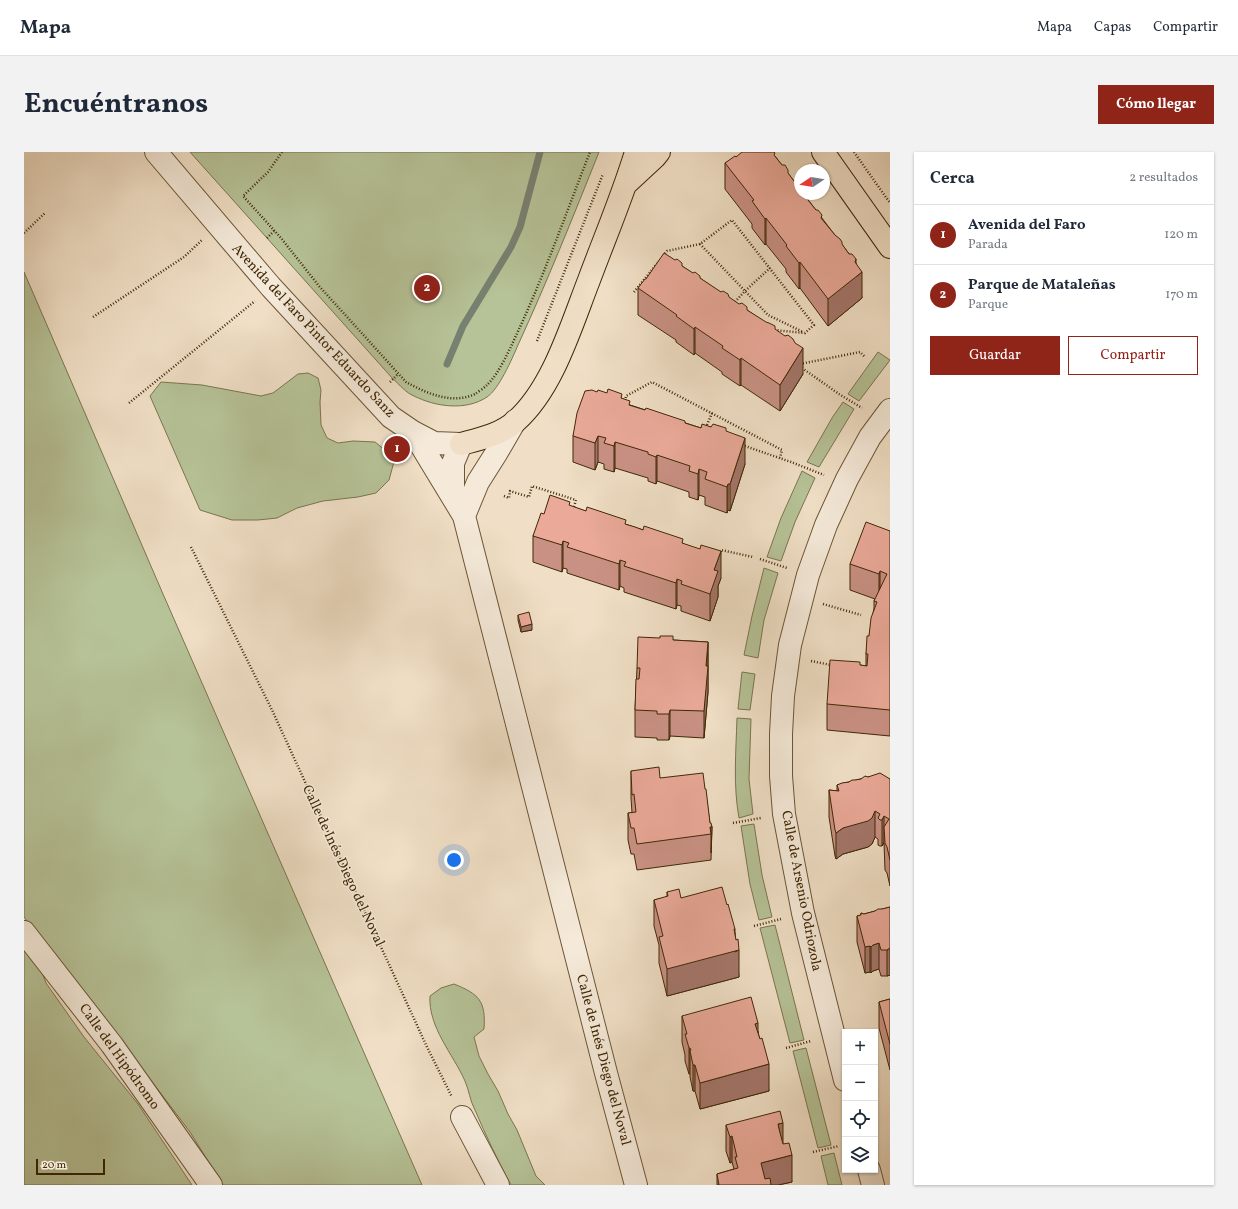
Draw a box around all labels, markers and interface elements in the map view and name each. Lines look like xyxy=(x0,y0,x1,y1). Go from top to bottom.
text: Mapa xyxy=(20,15,71,41)
text: Mapa xyxy=(1037,18,1072,37)
text: Capas xyxy=(1094,18,1131,37)
text: Compartir xyxy=(1153,18,1218,37)
text: Encuéntranos xyxy=(24,85,208,124)
button: Cómo llegar xyxy=(1098,85,1214,124)
north arrow xyxy=(794,164,830,200)
text: Cerca xyxy=(930,167,975,190)
text: 2 resultados xyxy=(1129,169,1198,187)
text: Avenida del Faro xyxy=(968,215,1086,236)
text: 1 xyxy=(940,226,946,244)
text: 120 m xyxy=(1164,226,1198,244)
text: Parada xyxy=(968,236,1008,254)
street label: Avenida del Faro Pintor Eduardo Sanz xyxy=(227,240,399,422)
pin: 2 xyxy=(414,273,440,303)
text: Parque de Mataleñas xyxy=(968,275,1116,296)
text: 2 xyxy=(940,286,946,304)
text: 170 m xyxy=(1165,286,1198,304)
text: Parque xyxy=(968,296,1008,314)
button: Guardar xyxy=(930,336,1060,375)
button: Compartir xyxy=(1068,336,1198,375)
pin: 1 xyxy=(384,434,410,464)
street label: Calle de Inés Diego del Noval xyxy=(297,782,389,950)
street label: Calle de Arsenio Odriozola xyxy=(776,809,826,973)
your location xyxy=(444,850,464,870)
street label: Calle de Inés Diego del Noval xyxy=(571,972,635,1148)
street label: Calle del Hipódromo xyxy=(74,1000,164,1114)
map controls xyxy=(842,1029,878,1173)
button: + xyxy=(842,1029,878,1065)
button: − xyxy=(842,1065,878,1101)
button: locate xyxy=(842,1101,878,1137)
button: layers xyxy=(842,1137,878,1173)
scale bar xyxy=(36,1157,105,1176)
text: 20 m xyxy=(42,1158,66,1173)

